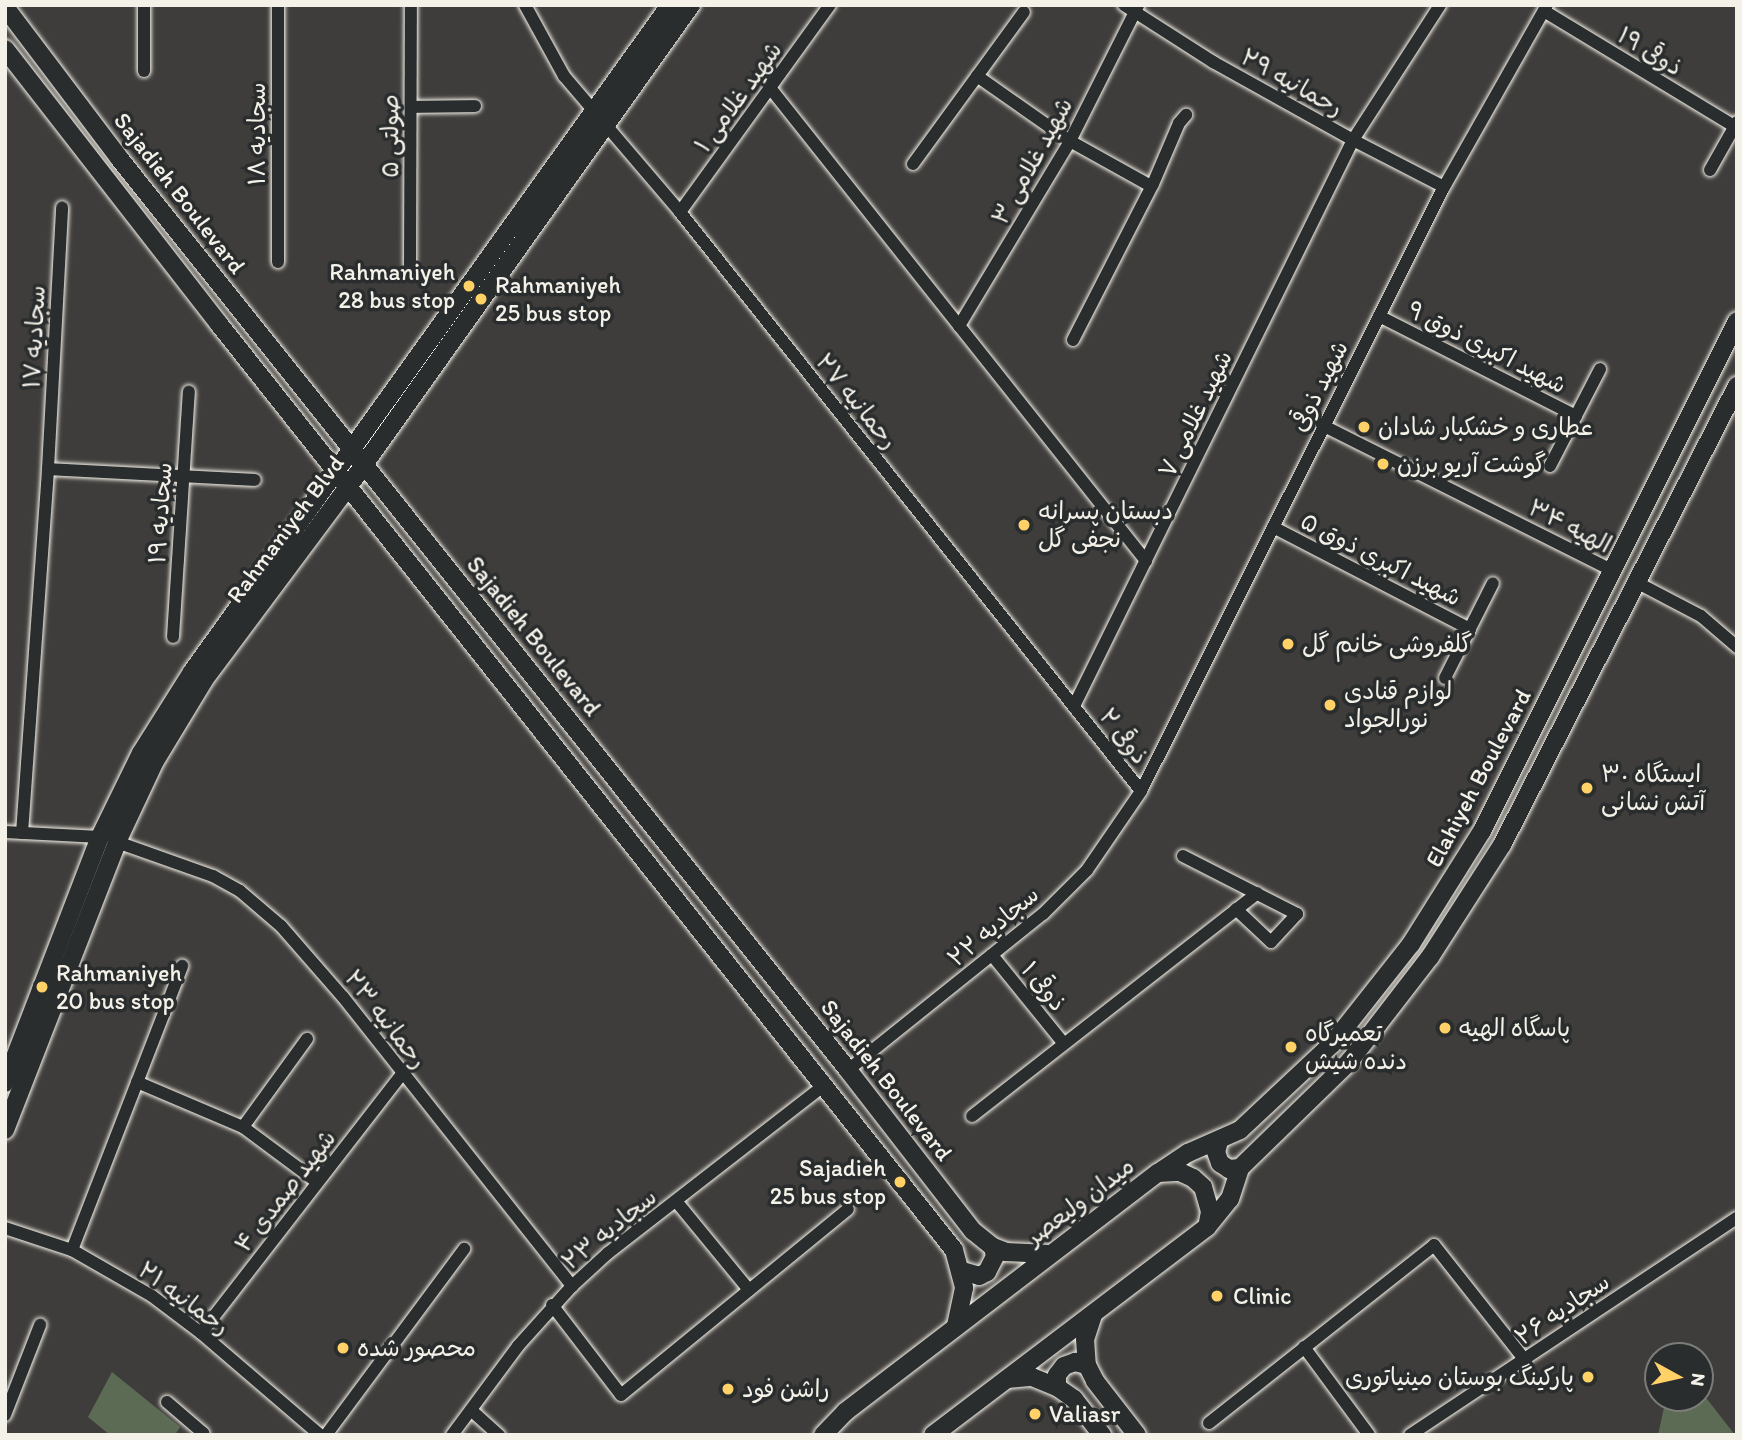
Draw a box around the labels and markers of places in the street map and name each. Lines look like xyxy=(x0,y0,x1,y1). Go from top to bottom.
place label: Rahmaniyeh 28 bus stop xyxy=(329,258,455,314)
place label: Rahmaniyeh 25 bus stop xyxy=(495,271,621,327)
marker: Rahmaniyeh 28 bus stop xyxy=(461,278,477,294)
marker: Rahmaniyeh 25 bus stop xyxy=(473,291,489,307)
place label: عطاری و خشکبار شادان xyxy=(1378,413,1594,441)
marker: عطاری و خشکبار شادان xyxy=(1356,419,1372,435)
place label: گوشت آریو برزن xyxy=(1397,450,1546,478)
marker: گوشت آریو برزن xyxy=(1375,456,1391,472)
place label: دبستان پسرانه نجفی گل xyxy=(1038,497,1173,553)
marker: دبستان پسرانه نجفی گل xyxy=(1016,517,1032,533)
place label: گلفروشی خانم گل xyxy=(1302,630,1472,658)
marker: گلفروشی خانم گل xyxy=(1280,636,1296,652)
place label: لوازم قنادی نورالجواد xyxy=(1344,677,1452,733)
marker: لوازم قنادی نورالجواد xyxy=(1322,697,1338,713)
place label: ایستگاه ۳۰ آتش نشانی xyxy=(1601,760,1705,816)
marker: ایستگاه ۳۰ آتش نشانی xyxy=(1579,780,1595,796)
place label: Rahmaniyeh 20 bus stop xyxy=(56,959,182,1015)
marker: Rahmaniyeh 20 bus stop xyxy=(34,979,50,995)
place label: پاسگاه الهیه xyxy=(1459,1014,1570,1042)
place label: تعمیرگاه دنده شیش xyxy=(1305,1019,1407,1075)
marker: پاسگاه الهیه xyxy=(1437,1020,1453,1036)
marker: تعمیرگاه دنده شیش xyxy=(1283,1039,1299,1055)
place label: Sajadieh 25 bus stop xyxy=(769,1154,886,1210)
marker: Sajadieh 25 bus stop xyxy=(892,1174,908,1190)
place label: Clinic xyxy=(1233,1282,1292,1310)
marker: Clinic xyxy=(1207,1286,1227,1306)
place label: محصور شده xyxy=(357,1334,476,1362)
marker: محصور شده xyxy=(335,1340,351,1356)
place label: پارکینگ بوستان مینیاتوری xyxy=(1345,1363,1574,1391)
marker: پارکینگ بوستان مینیاتوری xyxy=(1580,1369,1596,1385)
place label: راشن فود xyxy=(742,1375,830,1403)
marker: راشن فود xyxy=(720,1381,736,1397)
place label: Valiasr xyxy=(1049,1400,1120,1428)
marker: Valiasr xyxy=(1027,1406,1043,1422)

